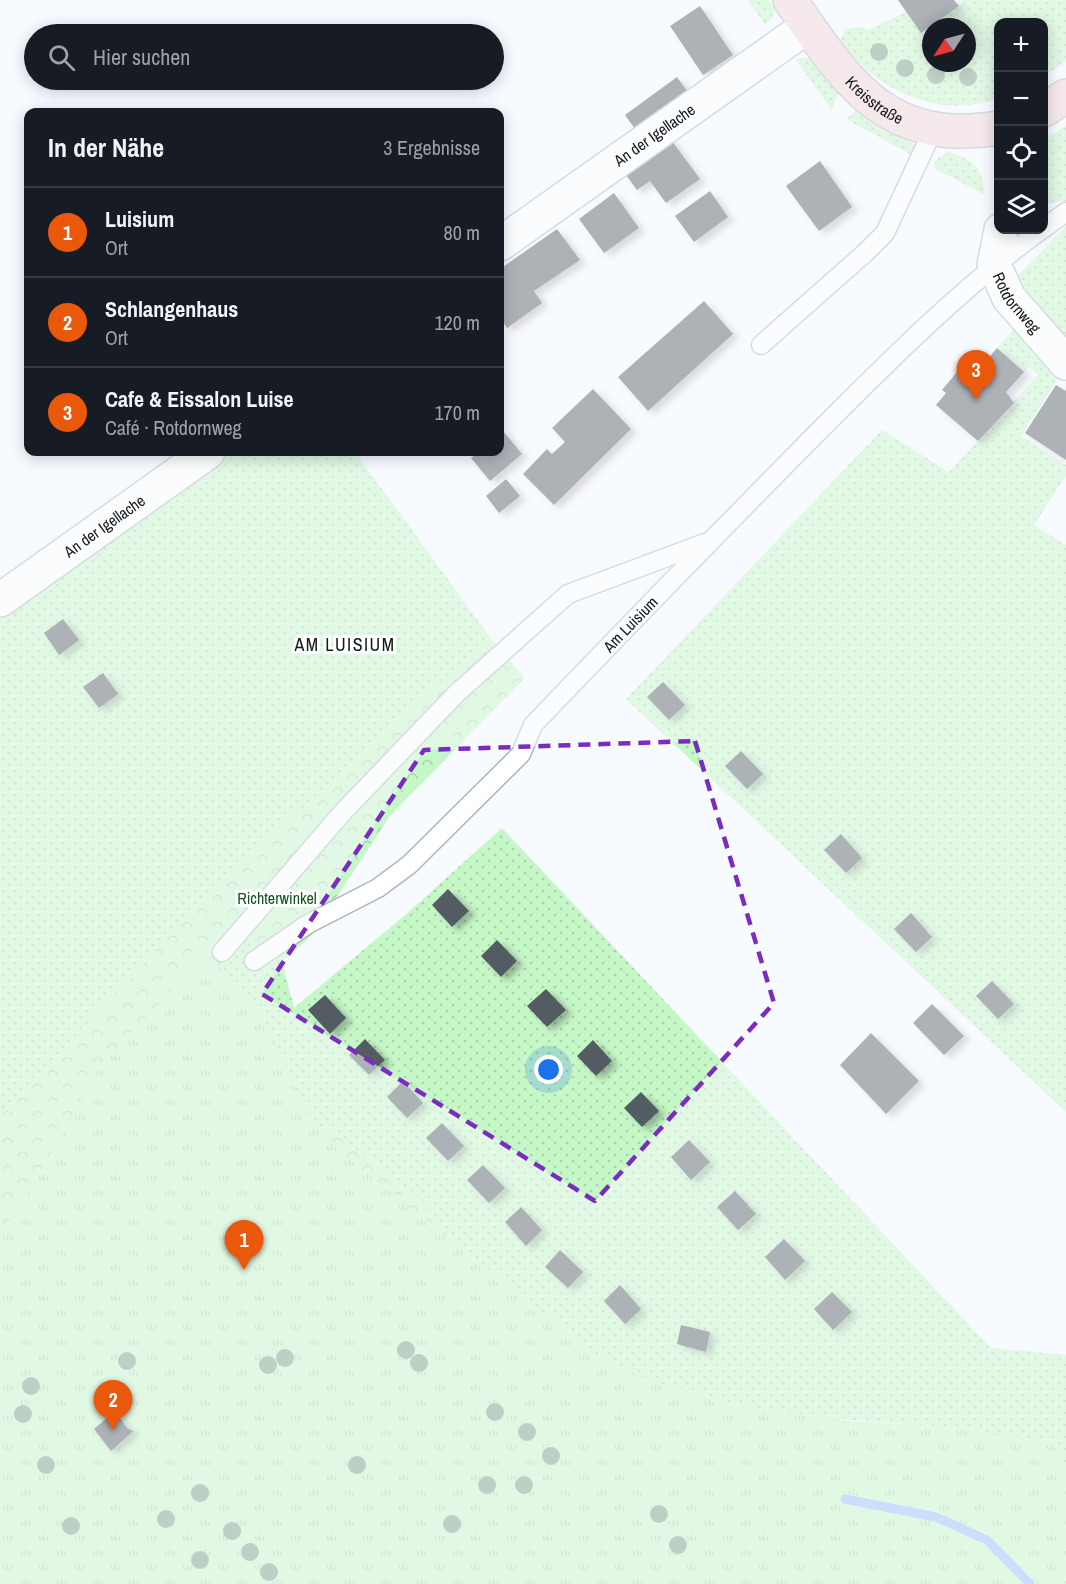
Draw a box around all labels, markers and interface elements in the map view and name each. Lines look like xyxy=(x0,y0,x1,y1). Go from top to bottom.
north arrow xyxy=(922,18,976,72)
map controls xyxy=(994,18,1048,234)
button: + xyxy=(994,18,1048,72)
search box xyxy=(24,24,504,90)
icon: search xyxy=(45,41,78,74)
text: Hier suchen xyxy=(93,42,190,72)
street label: Kreisstraße xyxy=(841,71,907,129)
button: − xyxy=(994,72,1048,126)
street label: An der Igellache xyxy=(608,98,699,172)
button: locate xyxy=(994,126,1048,180)
text: In der Nähe xyxy=(48,130,164,165)
text: 3 Ergebnisse xyxy=(383,134,480,161)
button: layers xyxy=(994,180,1048,234)
text: Luisium xyxy=(105,204,174,234)
text: 1 xyxy=(63,219,72,246)
text: 80 m xyxy=(444,219,480,246)
text: Ort xyxy=(105,234,128,261)
street label: Rotdornweg xyxy=(988,269,1046,338)
text: Schlangenhaus xyxy=(105,294,238,324)
text: 2 xyxy=(63,309,72,336)
text: 120 m xyxy=(434,309,480,336)
text: Ort xyxy=(105,324,128,351)
pin: 3 xyxy=(956,350,996,400)
text: Cafe & Eissalon Luise xyxy=(105,384,294,414)
text: 3 xyxy=(63,399,72,426)
text: 170 m xyxy=(434,399,480,426)
text: Café · Rotdornweg xyxy=(105,414,242,441)
street label: An der Igellache xyxy=(58,489,149,563)
street label: Am Luisium xyxy=(597,591,662,658)
district label: AM LUISIUM xyxy=(293,632,396,657)
park label: Richterwinkel xyxy=(237,887,317,909)
your location xyxy=(534,1055,563,1084)
pin: 1 xyxy=(224,1220,264,1270)
pin: 2 xyxy=(94,1380,132,1430)

